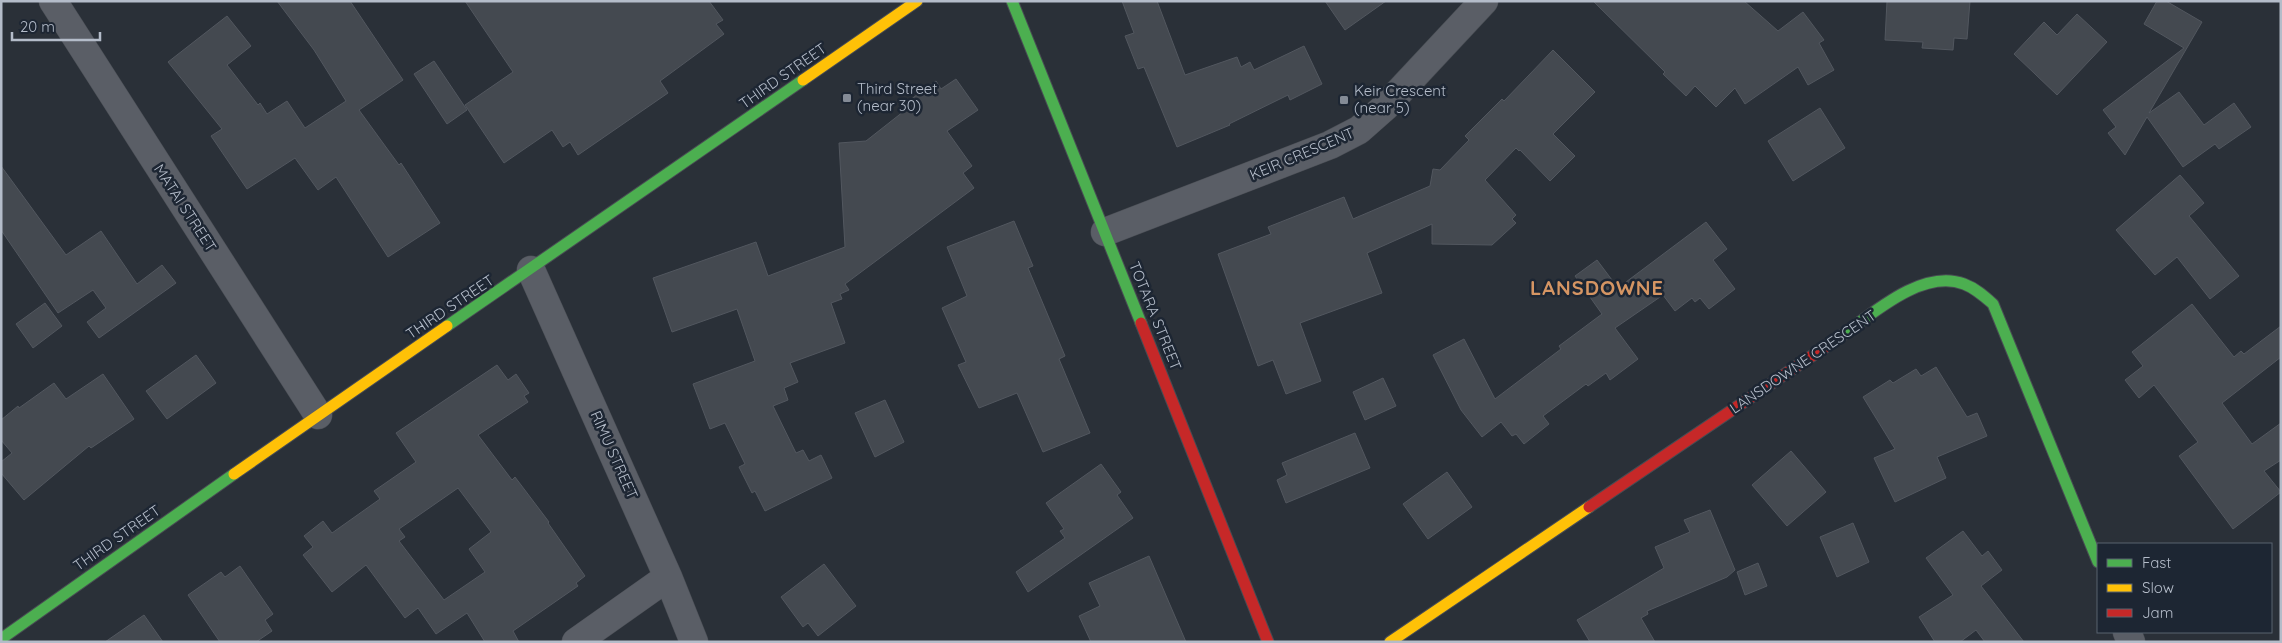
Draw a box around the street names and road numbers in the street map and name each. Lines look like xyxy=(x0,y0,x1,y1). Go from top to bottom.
street label: THIRD STREET xyxy=(735,39,830,113)
street label: KEIR CRESCENT xyxy=(1247,123,1357,184)
street label: MATAI STREET xyxy=(150,160,221,255)
street label: TOTARA STREET xyxy=(1125,259,1186,373)
street label: THIRD STREET xyxy=(402,270,497,343)
street label: LANSDOWNE CRESCENT xyxy=(1726,306,1879,418)
street label: RIMU STREET xyxy=(587,408,642,502)
street label: THIRD STREET xyxy=(69,501,164,575)

